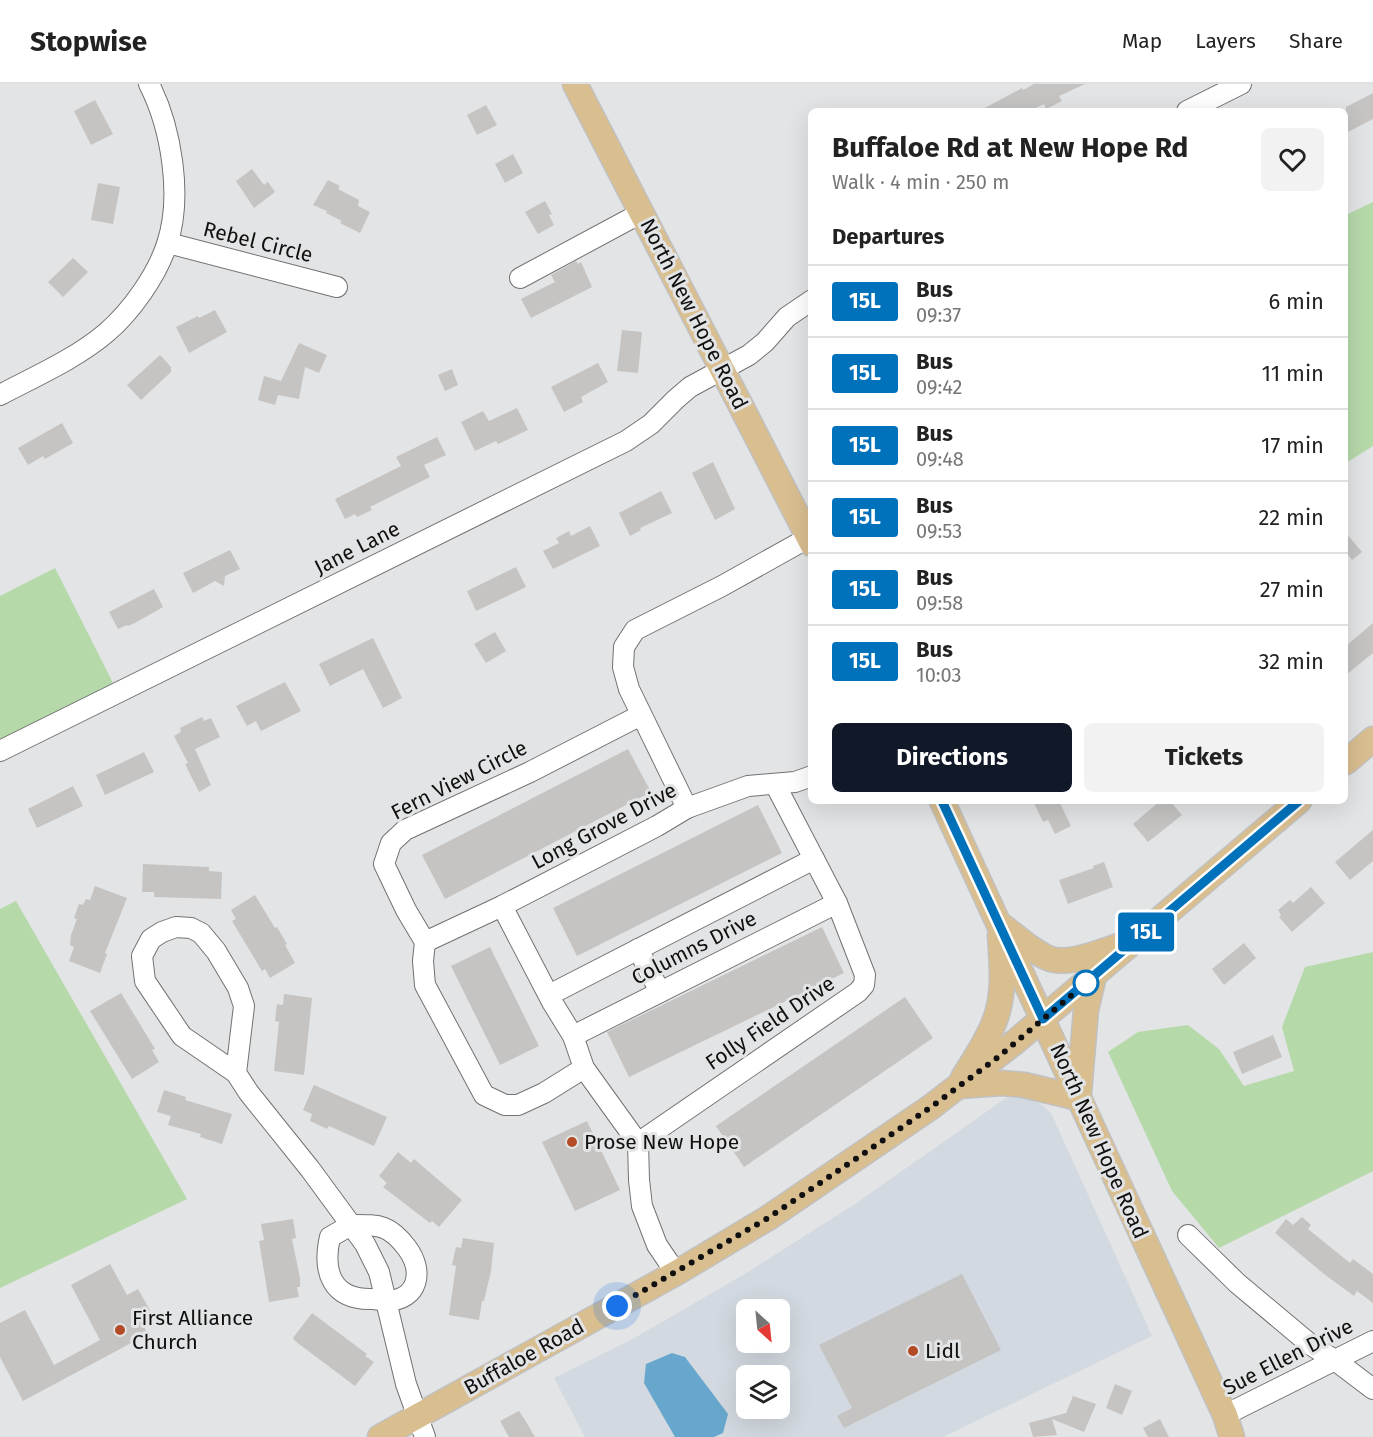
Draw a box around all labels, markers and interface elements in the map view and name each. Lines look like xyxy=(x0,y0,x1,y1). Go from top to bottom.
text: Stopwise xyxy=(30,25,147,58)
text: Map xyxy=(1122,28,1162,54)
text: Layers xyxy=(1195,28,1256,54)
text: Share xyxy=(1289,28,1343,54)
button: heart xyxy=(1261,128,1324,191)
text: Buffaloe Rd at New Hope Rd xyxy=(832,131,1188,164)
text: Walk · 4 min · 250 m xyxy=(832,170,1009,194)
street label: North New Hope Road xyxy=(635,214,753,414)
street label: Rebel Circle xyxy=(200,216,316,268)
text: Departures xyxy=(832,223,944,250)
text: Bus xyxy=(916,276,953,303)
text: 15L xyxy=(849,288,881,314)
text: 6 min xyxy=(1268,288,1324,315)
text: 09:37 xyxy=(916,303,961,327)
text: Bus xyxy=(916,348,953,375)
text: 15L xyxy=(849,360,881,386)
text: 11 min xyxy=(1261,360,1324,387)
text: 09:42 xyxy=(916,375,962,399)
text: Bus xyxy=(916,420,953,447)
text: 15L xyxy=(849,432,881,458)
text: 17 min xyxy=(1261,432,1324,459)
text: 09:48 xyxy=(916,447,964,471)
text: Bus xyxy=(916,492,953,519)
text: 15L xyxy=(849,504,881,530)
text: 22 min xyxy=(1258,504,1324,531)
street label: Jane Lane xyxy=(310,515,404,581)
text: 09:53 xyxy=(916,519,962,543)
text: Bus xyxy=(916,564,953,591)
text: 15L xyxy=(849,576,881,602)
text: 27 min xyxy=(1260,576,1324,603)
text: 09:58 xyxy=(916,591,963,615)
text: Bus xyxy=(916,636,953,663)
text: 15L xyxy=(849,648,881,674)
text: 32 min xyxy=(1259,648,1324,675)
text: 10:03 xyxy=(916,663,962,687)
button: Directions xyxy=(832,723,1072,792)
button: Tickets xyxy=(1084,723,1324,792)
street label: Fern View Circle xyxy=(387,735,531,825)
street label: Long Grove Drive xyxy=(527,777,681,875)
street label: Columns Drive xyxy=(627,905,761,991)
line badge: 15L xyxy=(1112,912,1180,952)
text: 15L xyxy=(1130,919,1162,945)
street label: Folly Field Drive xyxy=(700,970,840,1076)
unlabelled marker xyxy=(1073,970,1099,996)
street label: North New Hope Road xyxy=(1044,1039,1154,1243)
place label: Prose New Hope xyxy=(584,1129,739,1155)
marker: Prose New Hope xyxy=(565,1135,579,1149)
your location xyxy=(602,1291,632,1321)
north arrow xyxy=(736,1299,790,1353)
map controls xyxy=(736,1299,790,1419)
place label: First Alliance Church xyxy=(132,1305,253,1355)
street label: Buffaloe Road xyxy=(459,1313,589,1401)
street label: Sue Ellen Drive xyxy=(1219,1313,1357,1401)
marker: First Alliance Church xyxy=(113,1323,127,1337)
place label: Lidl xyxy=(925,1338,960,1364)
marker: Lidl xyxy=(906,1344,920,1358)
button: layers xyxy=(736,1365,790,1419)

